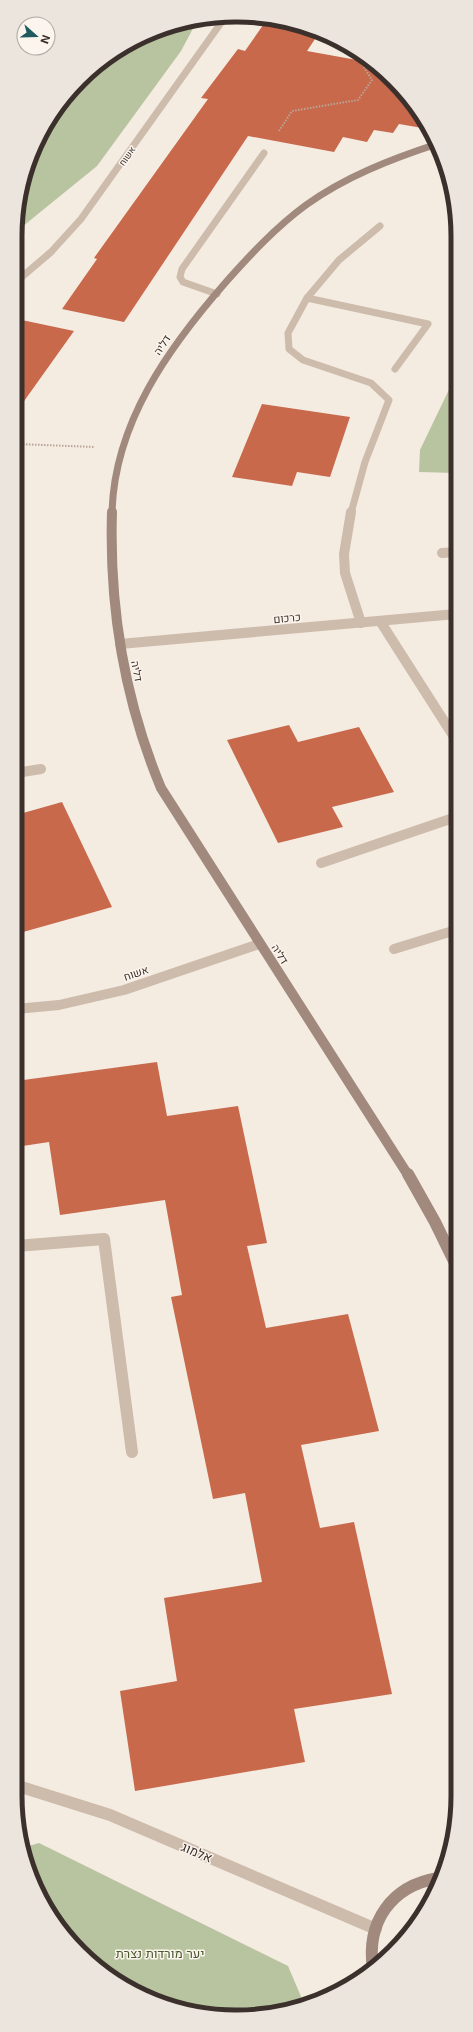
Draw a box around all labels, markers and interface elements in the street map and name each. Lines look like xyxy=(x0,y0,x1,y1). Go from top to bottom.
north arrow xyxy=(16,16,56,56)
text: N xyxy=(37,33,53,46)
street label: אשוח xyxy=(116,144,138,168)
street label: דליה xyxy=(150,332,174,358)
street label: כרכום xyxy=(273,610,301,626)
street label: דליה xyxy=(128,659,146,683)
street label: דליה xyxy=(268,941,292,967)
street label: אשוח xyxy=(122,962,150,984)
street label: אלמוג xyxy=(179,1838,215,1866)
park label: יער מורדות נצרת xyxy=(116,1945,204,1961)

